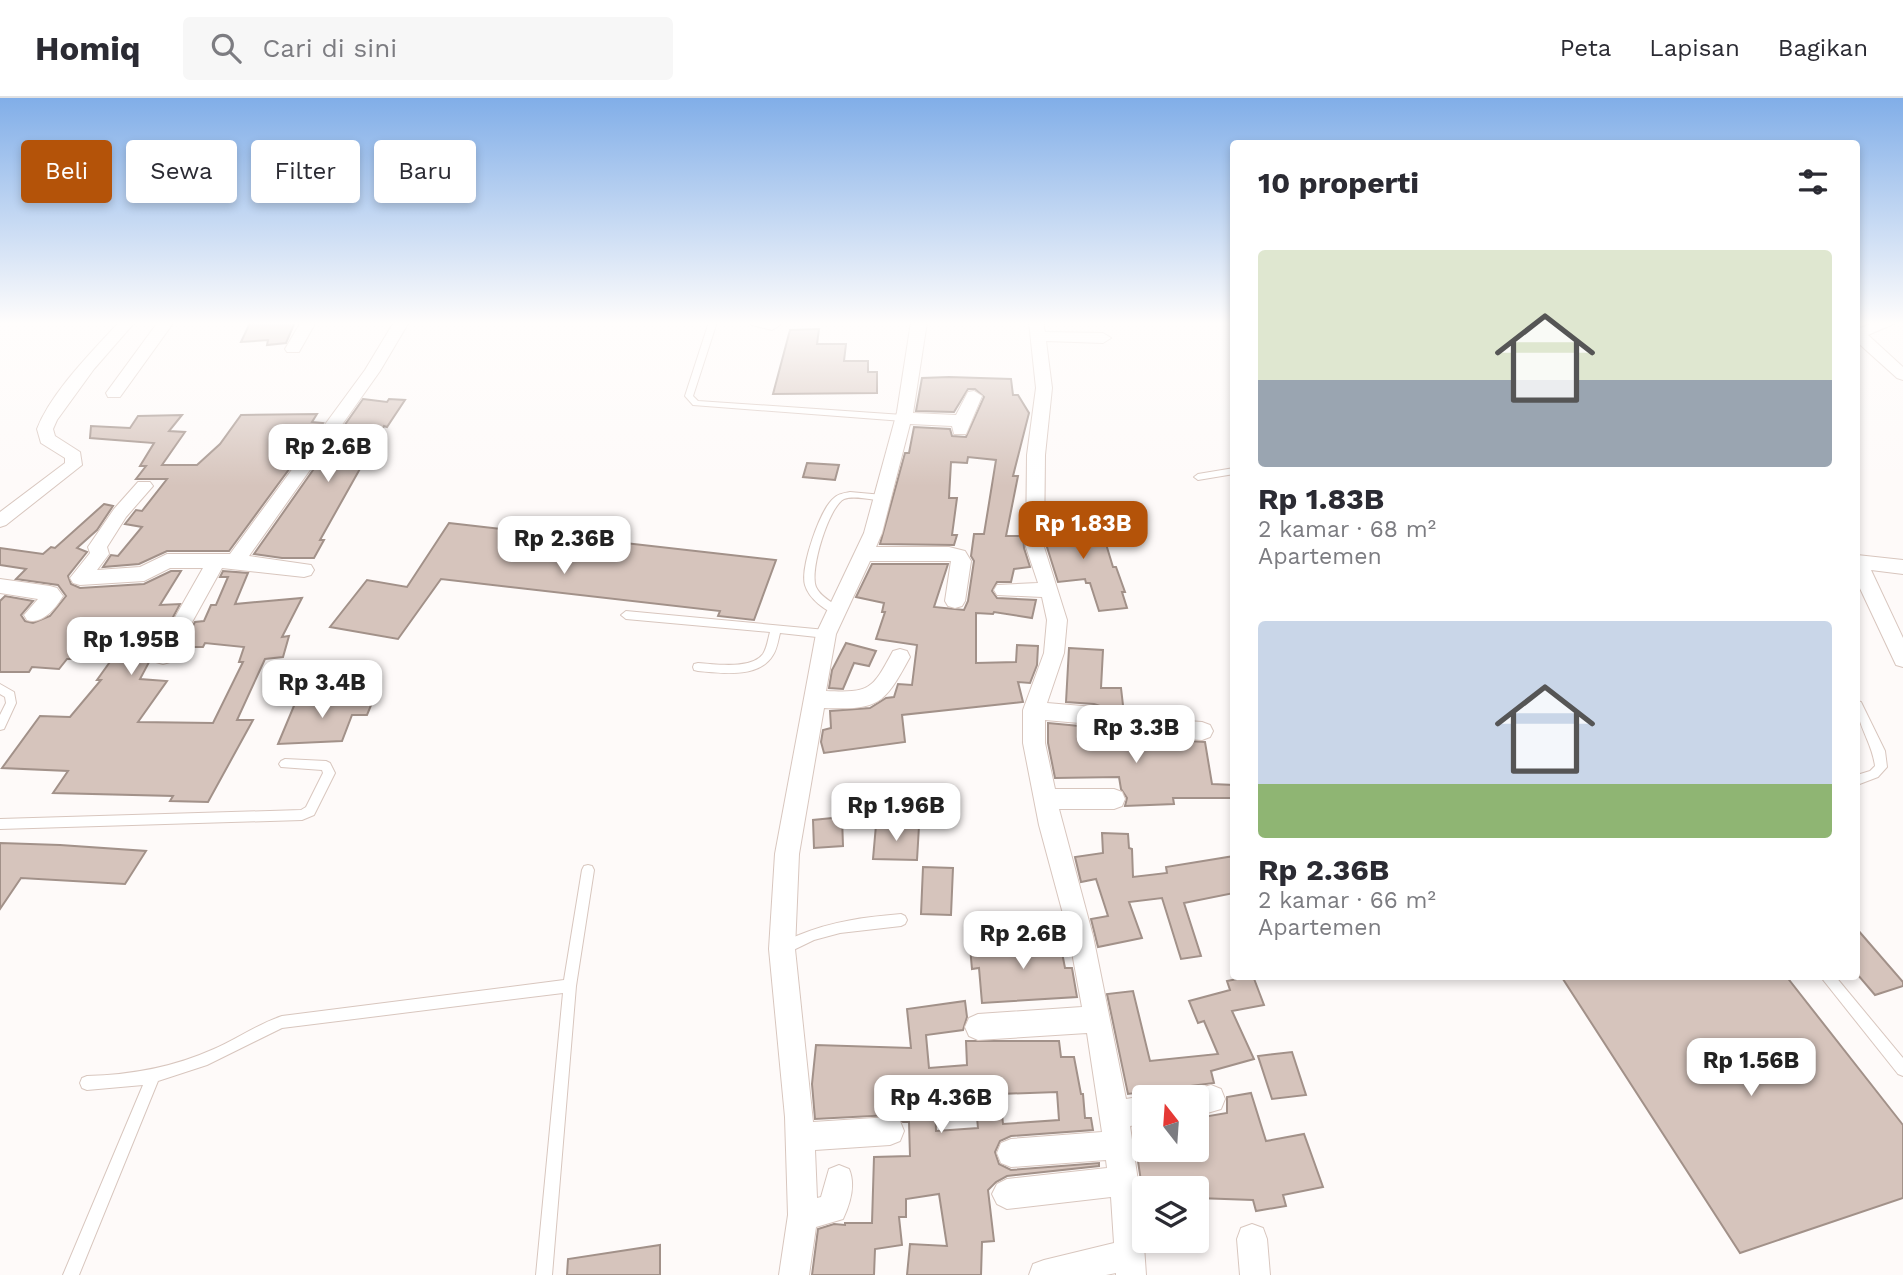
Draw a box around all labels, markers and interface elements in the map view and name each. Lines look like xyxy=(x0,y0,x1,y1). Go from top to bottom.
search box xyxy=(183,17,673,80)
text: Homiq xyxy=(35,29,141,68)
icon: search xyxy=(207,29,245,67)
text: Cari di sini xyxy=(263,33,397,63)
text: Peta xyxy=(1560,34,1611,62)
text: Lapisan xyxy=(1649,34,1740,62)
text: Bagikan xyxy=(1778,34,1868,62)
chip: Beli xyxy=(21,140,112,203)
chip: Sewa xyxy=(126,140,237,203)
chip: Filter xyxy=(251,140,360,203)
chip: Baru xyxy=(374,140,476,203)
icon: filters xyxy=(1794,163,1832,201)
text: 10 properti xyxy=(1258,165,1419,200)
icon: home xyxy=(1482,295,1608,421)
pin: Rp 2.6B xyxy=(263,424,393,484)
text: Rp 2.6B xyxy=(285,433,371,460)
text: Rp 1.83B xyxy=(1258,481,1384,516)
pin: Rp 1.83B xyxy=(1011,502,1155,561)
text: Rp 1.83B xyxy=(1035,510,1131,537)
text: 2 kamar · 68 m² xyxy=(1258,516,1436,543)
pin: Rp 2.36B xyxy=(492,517,636,576)
text: Rp 2.36B xyxy=(514,525,614,552)
text: Apartemen xyxy=(1258,543,1382,570)
pin: Rp 1.95B xyxy=(59,618,203,677)
text: Rp 1.95B xyxy=(83,626,179,653)
pin: Rp 3.4B xyxy=(257,660,387,720)
icon: home xyxy=(1482,666,1608,792)
text: Rp 3.4B xyxy=(278,669,366,696)
pin: Rp 3.3B xyxy=(1071,706,1201,765)
text: Rp 3.3B xyxy=(1093,714,1179,741)
pin: Rp 1.96B xyxy=(824,784,968,843)
text: Rp 1.96B xyxy=(847,792,945,819)
text: Rp 2.36B xyxy=(1258,852,1389,887)
text: 2 kamar · 66 m² xyxy=(1258,887,1436,914)
pin: Rp 2.6B xyxy=(958,912,1088,971)
text: Apartemen xyxy=(1258,914,1382,941)
text: Rp 2.6B xyxy=(980,920,1066,947)
pin: Rp 1.56B xyxy=(1679,1038,1823,1098)
text: Rp 1.56B xyxy=(1703,1047,1799,1074)
pin: Rp 4.36B xyxy=(869,1076,1013,1135)
text: Rp 4.36B xyxy=(890,1084,992,1111)
north arrow xyxy=(1132,1085,1209,1162)
map controls xyxy=(1132,1085,1209,1253)
button: layers xyxy=(1132,1176,1209,1253)

